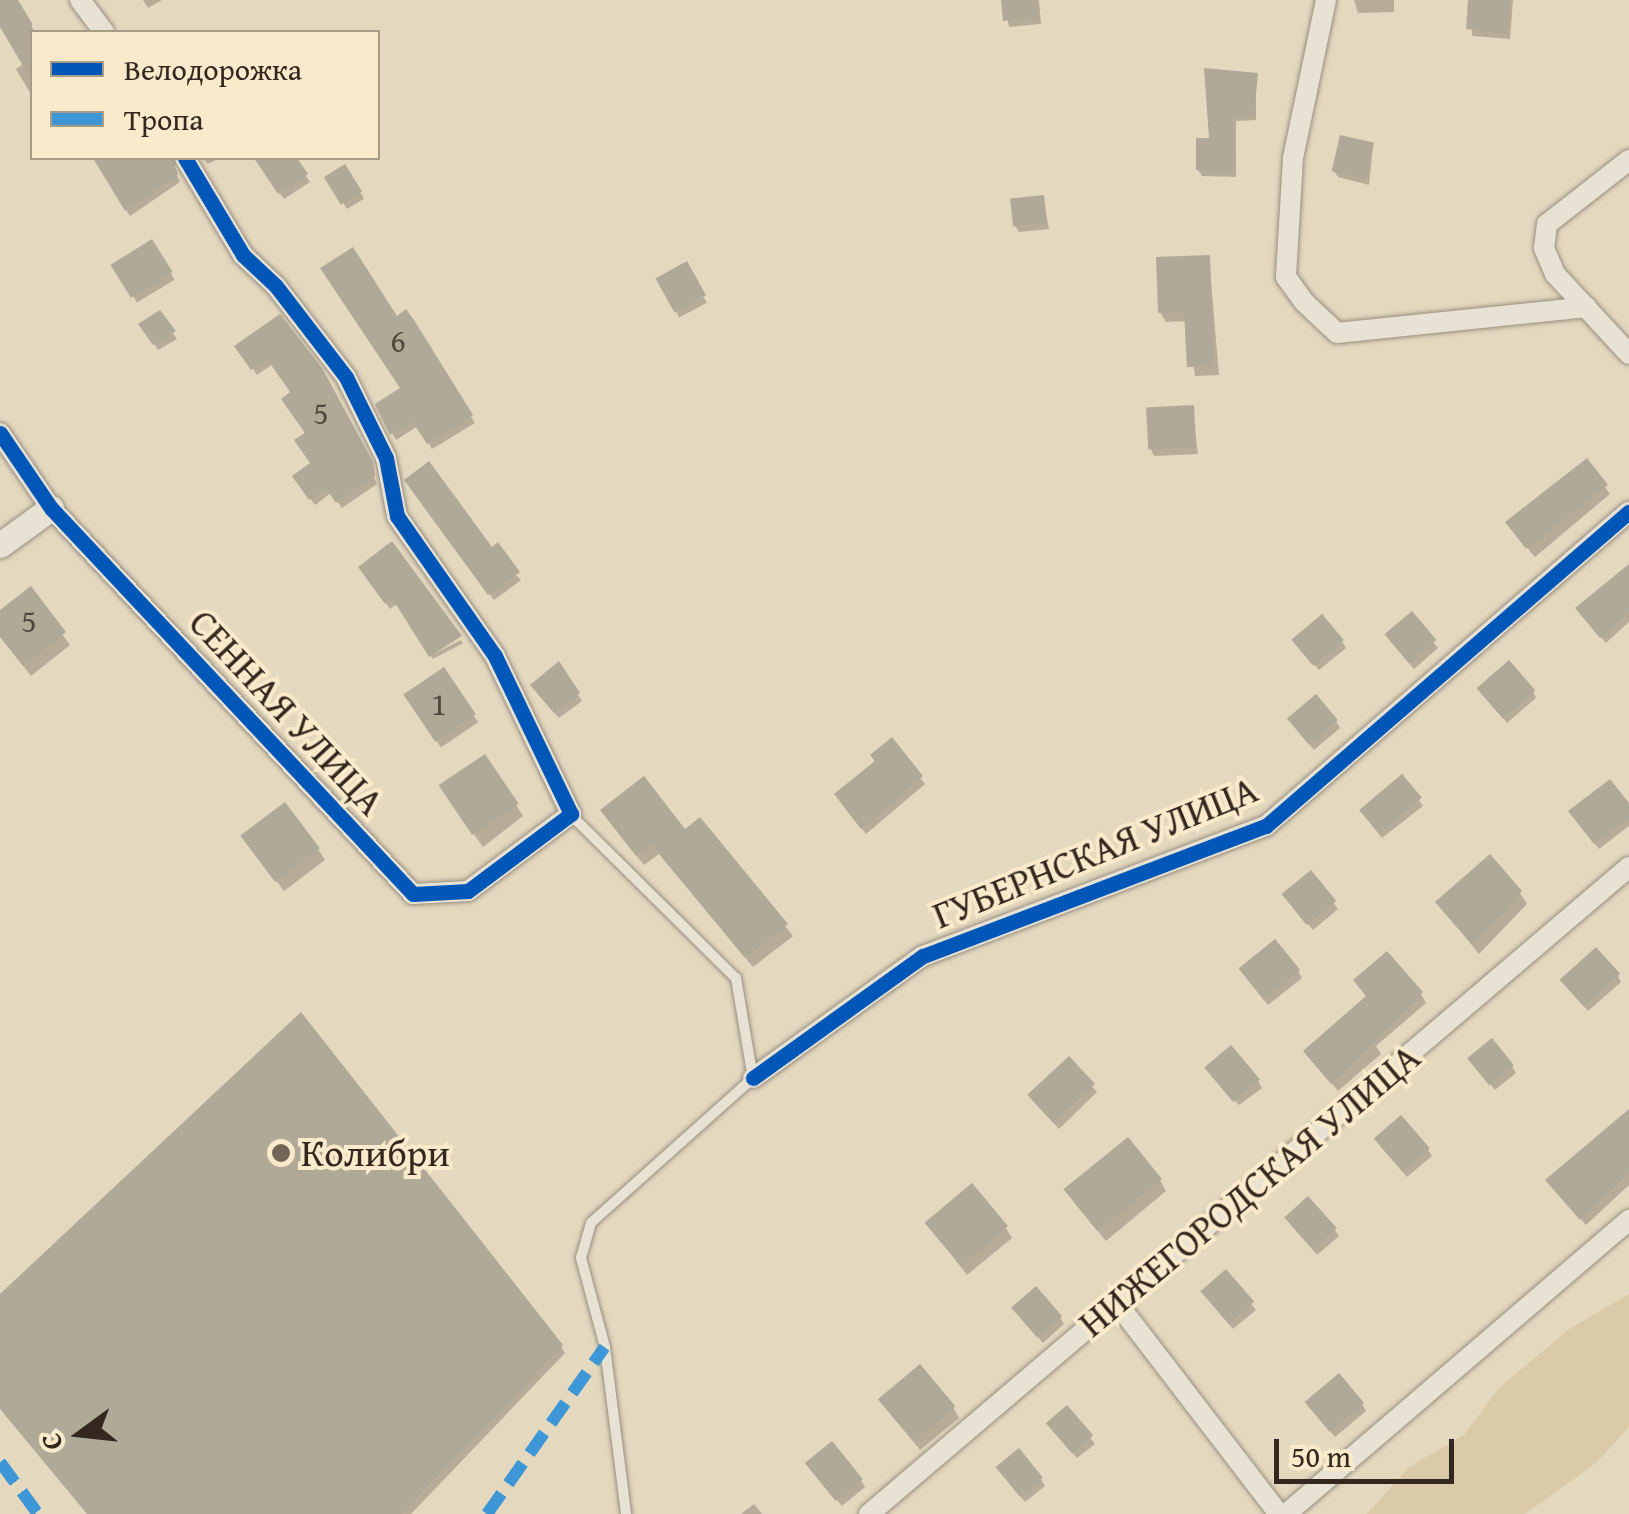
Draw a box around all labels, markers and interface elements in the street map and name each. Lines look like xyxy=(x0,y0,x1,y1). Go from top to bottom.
legend xyxy=(30,30,380,160)
text: Велодорожка xyxy=(124,47,302,91)
text: Тропа xyxy=(124,97,204,141)
house number: 6 xyxy=(390,322,406,360)
house number: 5 xyxy=(313,394,329,432)
street label: СЕННАЯ УЛИЦА xyxy=(180,600,394,824)
house number: 5 xyxy=(21,602,37,640)
house number: 1 xyxy=(431,685,447,723)
street label: ГУБЕРНСКАЯ УЛИЦА xyxy=(926,766,1264,938)
street label: НИЖЕГОРОДСКАЯ УЛИЦА xyxy=(1069,1034,1429,1346)
place label: Колибри xyxy=(301,1130,450,1176)
marker: Колибри xyxy=(270,1142,292,1164)
north arrow xyxy=(30,1384,130,1484)
scale bar xyxy=(1279,1419,1459,1481)
text: С xyxy=(29,1429,72,1455)
text: 50 m xyxy=(1291,1434,1351,1478)

